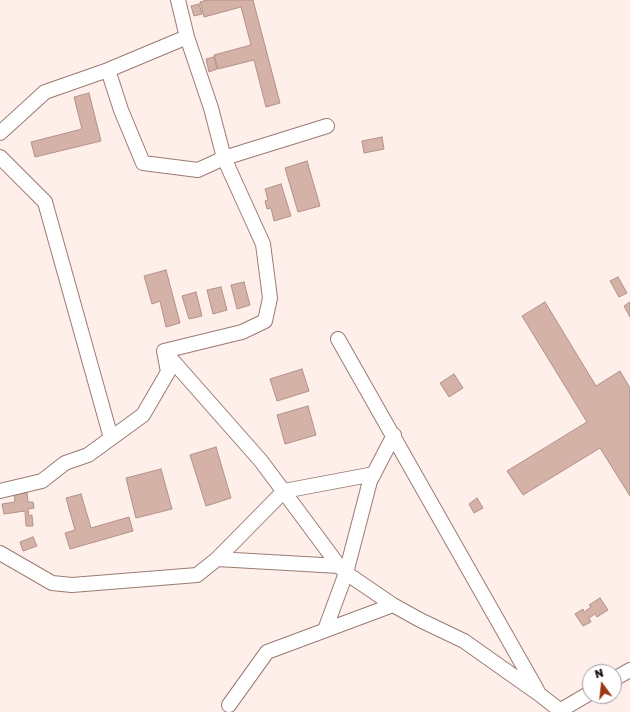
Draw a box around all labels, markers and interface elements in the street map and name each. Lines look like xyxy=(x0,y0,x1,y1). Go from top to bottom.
north arrow xyxy=(582,664,622,704)
text: N xyxy=(593,666,605,680)

